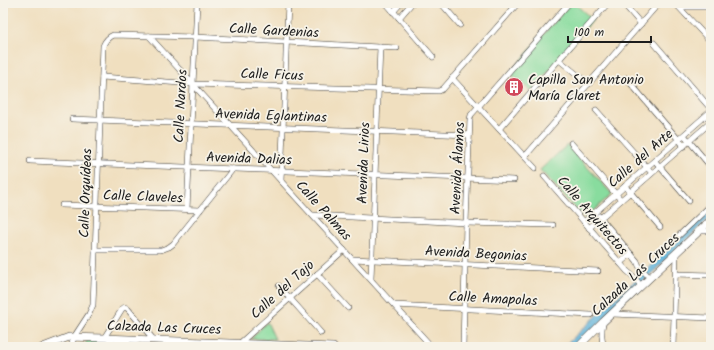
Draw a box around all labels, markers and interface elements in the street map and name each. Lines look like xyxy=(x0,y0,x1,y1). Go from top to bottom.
street label: Calle Gardenias xyxy=(228,18,320,44)
scale bar xyxy=(568,18,651,44)
text: 100 m xyxy=(574,23,605,42)
street label: Calle Ficus xyxy=(240,63,304,87)
street label: Calle Nardos xyxy=(168,69,194,143)
place label: Capilla San Antonio María Claret xyxy=(528,69,644,107)
building icon: Capilla San Antonio María Claret xyxy=(503,76,525,98)
street label: Avenida Eglantinas xyxy=(215,103,327,129)
street label: Avenida Álamos xyxy=(445,121,471,215)
street label: Avenida Lirios xyxy=(352,122,376,204)
street label: Calle del Arte xyxy=(603,123,679,194)
street label: Avenida Dalias xyxy=(206,147,292,171)
street label: Calle Orquídeas xyxy=(73,148,99,238)
street label: Calle Arquitectos xyxy=(551,171,633,260)
street label: Calle Palmas xyxy=(290,175,357,246)
street label: Calle Claveles xyxy=(103,185,183,209)
street label: Calzada Las Cruces xyxy=(586,228,685,322)
street label: Avenida Begonias xyxy=(424,240,528,268)
street label: Calle del Tajo xyxy=(246,255,320,325)
street label: Calle Amapolas xyxy=(448,286,538,312)
street label: Calzada Las Cruces xyxy=(106,315,222,341)

